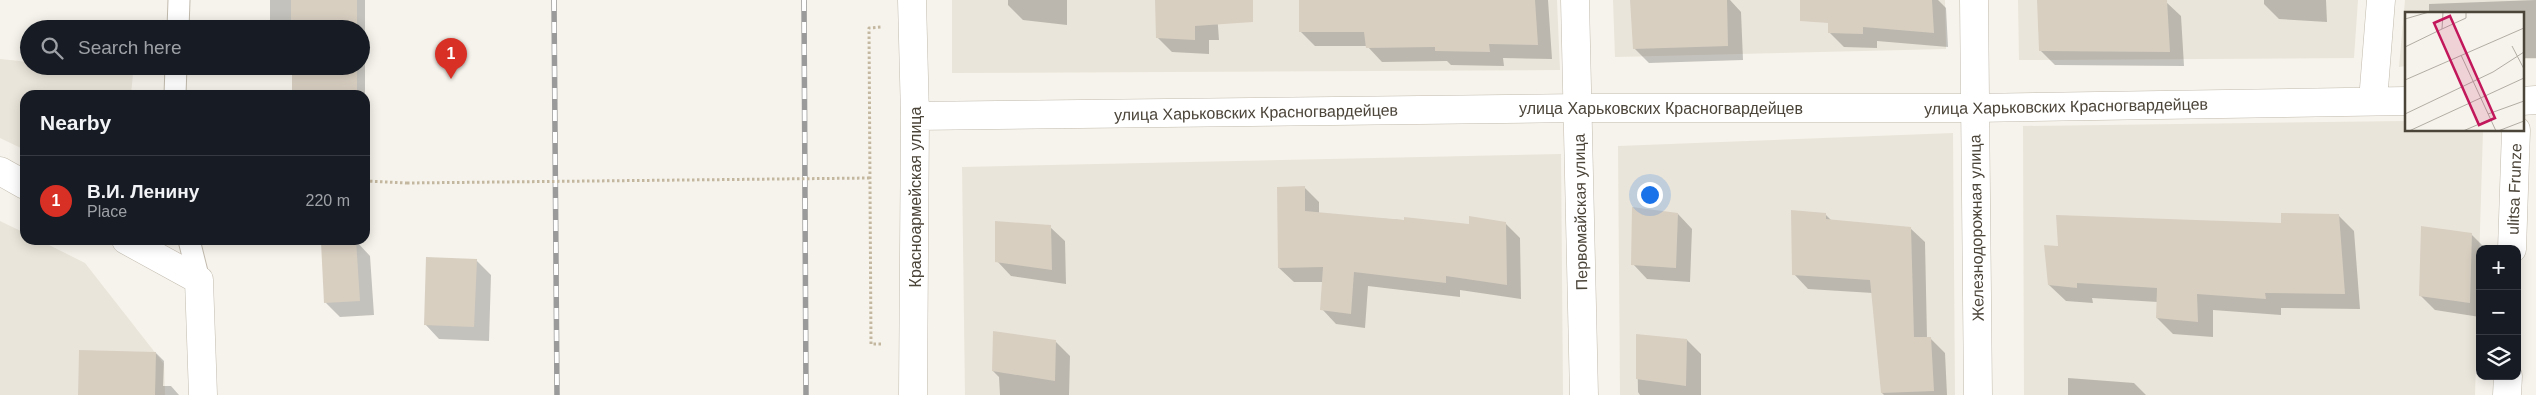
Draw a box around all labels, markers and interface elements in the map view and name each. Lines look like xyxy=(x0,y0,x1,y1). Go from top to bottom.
inset map xyxy=(2405,12,2524,131)
search box xyxy=(20,20,370,75)
icon: search xyxy=(38,34,66,62)
text: Search here xyxy=(78,37,182,58)
pin: 1 xyxy=(435,38,467,79)
street label: улица Харьковских Красногвардейцев xyxy=(1924,96,2208,117)
street label: улица Харьковских Красногвардейцев xyxy=(1519,100,1803,117)
street label: улица Харьковских Красногвардейцев xyxy=(1114,102,1398,123)
street label: Красноармейская улица xyxy=(907,106,924,287)
text: Nearby xyxy=(40,111,111,134)
street label: Первомайская улица xyxy=(1571,133,1590,290)
street label: Железнодорожная улица xyxy=(1966,134,1987,322)
street label: ulitsa Frunze xyxy=(2504,143,2525,235)
text: В.И. Ленину xyxy=(87,181,199,202)
your location xyxy=(1637,182,1663,208)
text: 1 xyxy=(52,192,60,209)
text: 220 m xyxy=(306,192,350,209)
text: Place xyxy=(87,203,127,220)
map controls xyxy=(2476,245,2521,380)
button: + xyxy=(2476,245,2521,290)
button: − xyxy=(2476,290,2521,335)
button: layers xyxy=(2476,335,2521,380)

